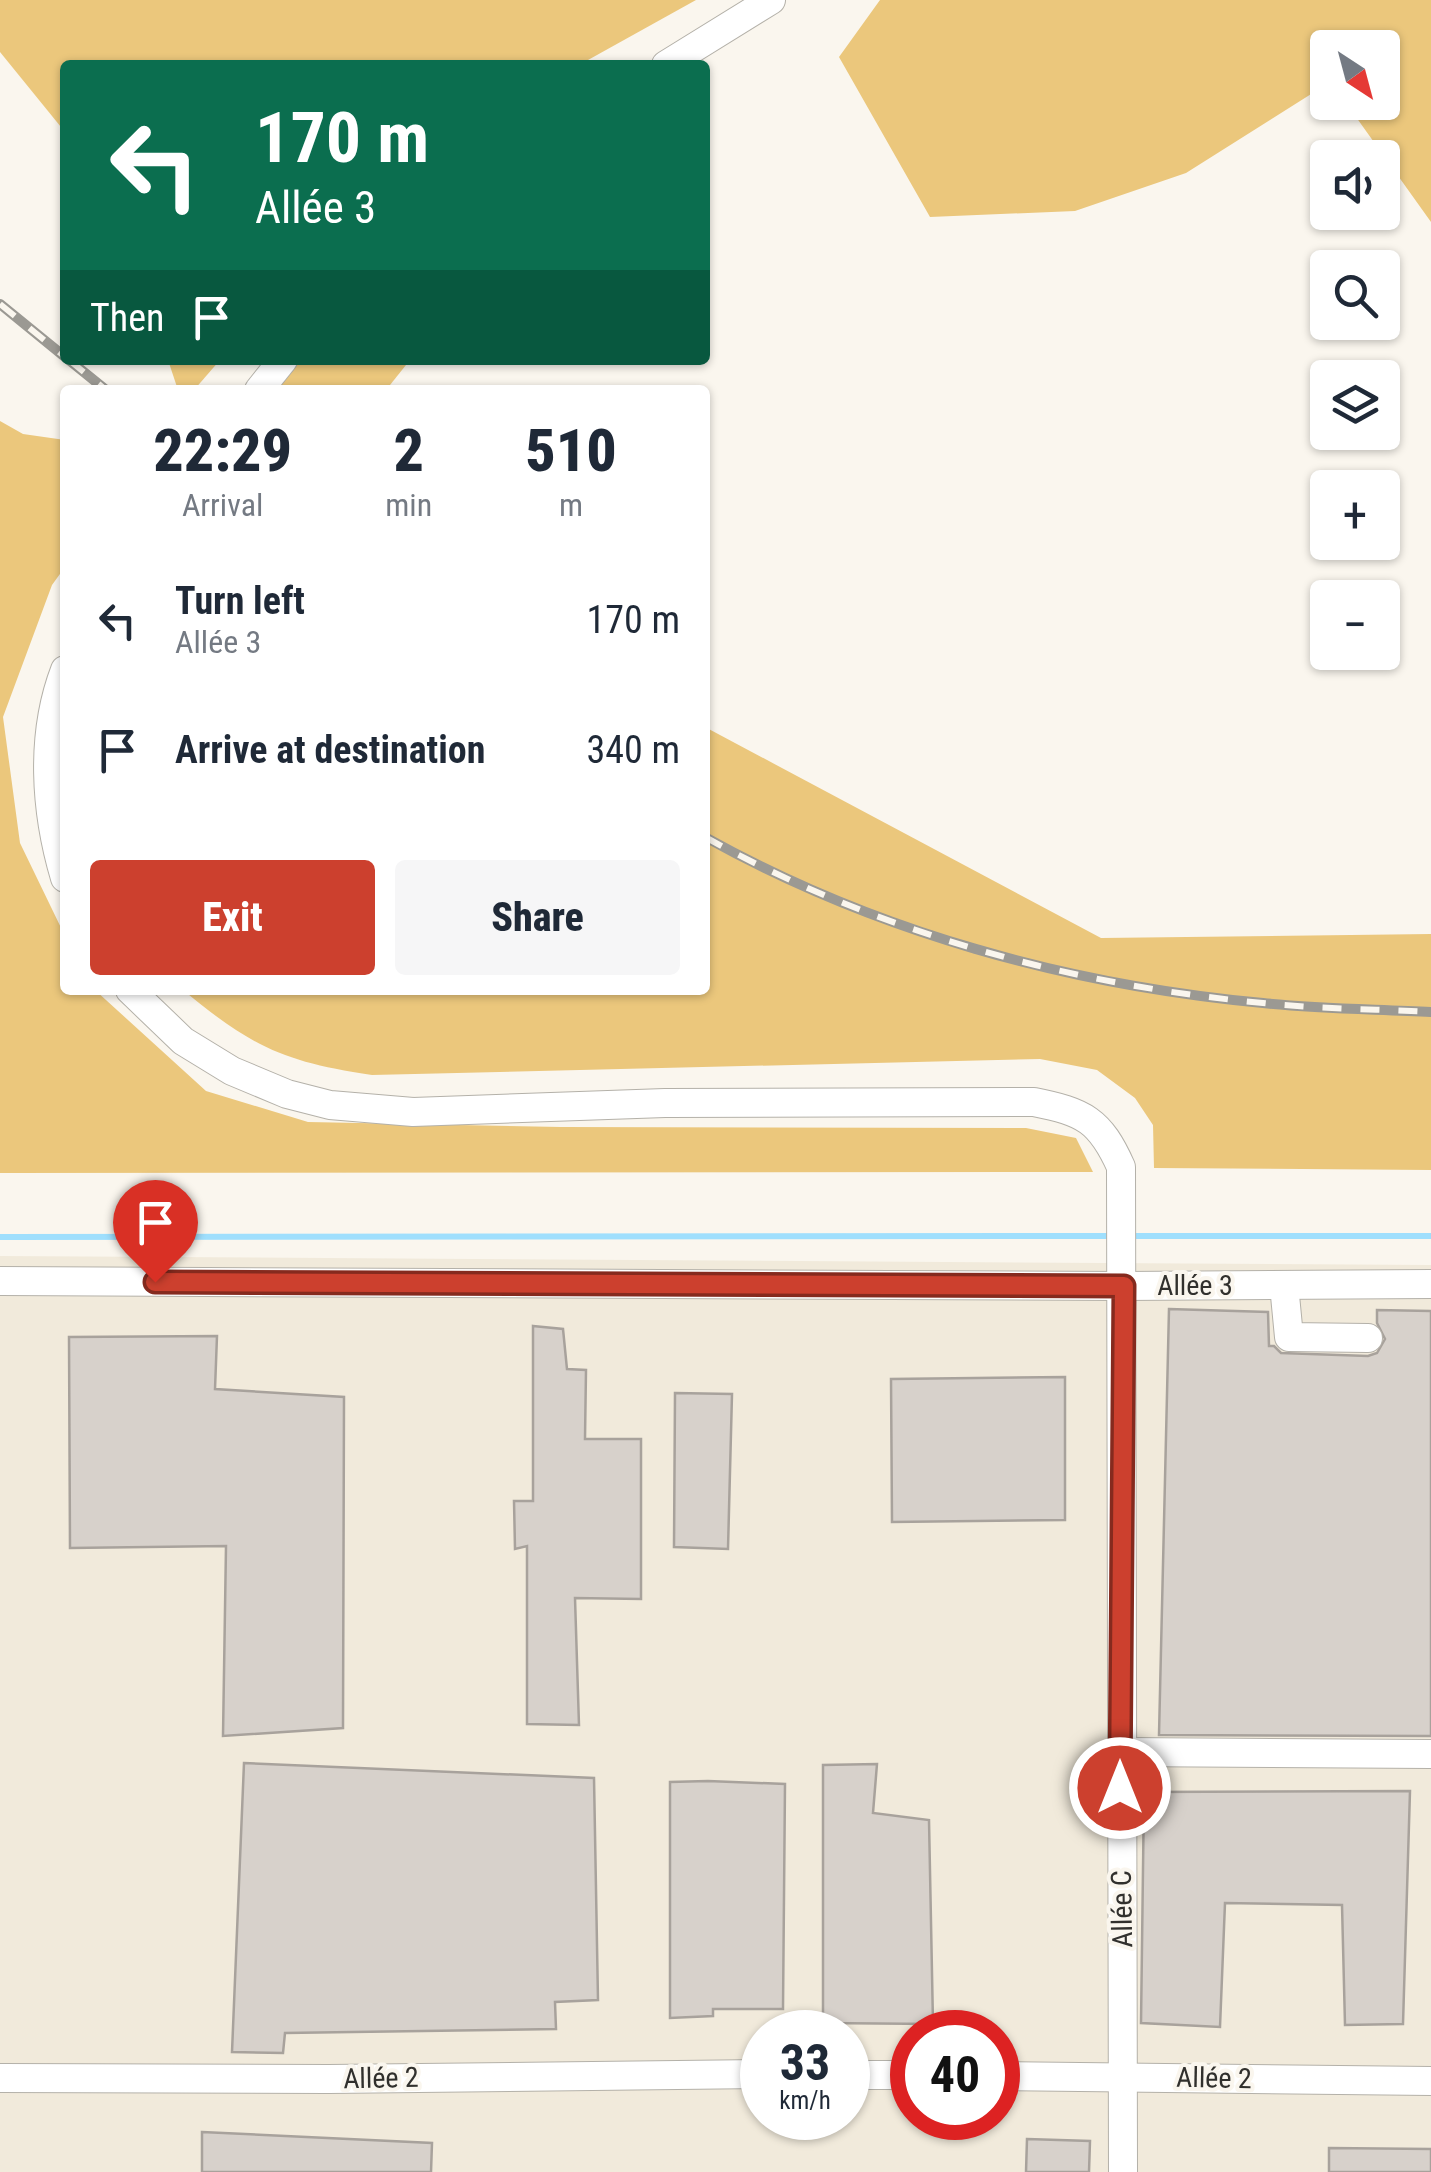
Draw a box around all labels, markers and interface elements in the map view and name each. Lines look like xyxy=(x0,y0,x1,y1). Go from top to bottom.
north arrow xyxy=(1310,30,1400,120)
map controls xyxy=(1310,30,1400,670)
text: 170 m xyxy=(255,97,429,179)
icon: left xyxy=(90,100,220,230)
button: sound xyxy=(1310,140,1400,230)
text: Allée 3 xyxy=(255,181,376,234)
button: search xyxy=(1310,250,1400,340)
icon: arrive xyxy=(184,290,239,345)
text: Then xyxy=(90,296,164,340)
button: layers xyxy=(1310,360,1400,450)
text: 22:29 xyxy=(153,415,292,486)
text: 2 xyxy=(393,415,424,486)
text: 510 xyxy=(525,415,617,486)
button: + xyxy=(1310,470,1400,560)
text: Arrival xyxy=(182,486,263,524)
text: min xyxy=(385,486,432,524)
text: m xyxy=(559,486,583,524)
text: Turn left xyxy=(175,579,305,623)
button: − xyxy=(1310,580,1400,670)
icon: left xyxy=(90,593,145,648)
text: 170 m xyxy=(586,598,680,642)
text: Allée 3 xyxy=(175,623,261,661)
icon: arrive xyxy=(90,723,145,778)
text: Arrive at destination xyxy=(175,728,485,772)
text: 340 m xyxy=(586,728,680,772)
button: Exit xyxy=(90,860,375,975)
button: Share xyxy=(395,860,680,975)
pin xyxy=(113,1180,198,1283)
icon: arrive xyxy=(128,1195,183,1250)
street label: Allée 3 xyxy=(1157,1269,1233,1302)
position arrow xyxy=(1068,1736,1172,1840)
street label: Allée C xyxy=(1105,1870,1139,1948)
speed limit sign: 40 xyxy=(890,2010,1020,2140)
text: 33 xyxy=(780,2034,830,2092)
street label: Allée 2 xyxy=(343,2061,419,2095)
street label: Allée 2 xyxy=(1176,2061,1252,2095)
text: km/h xyxy=(779,2086,831,2115)

